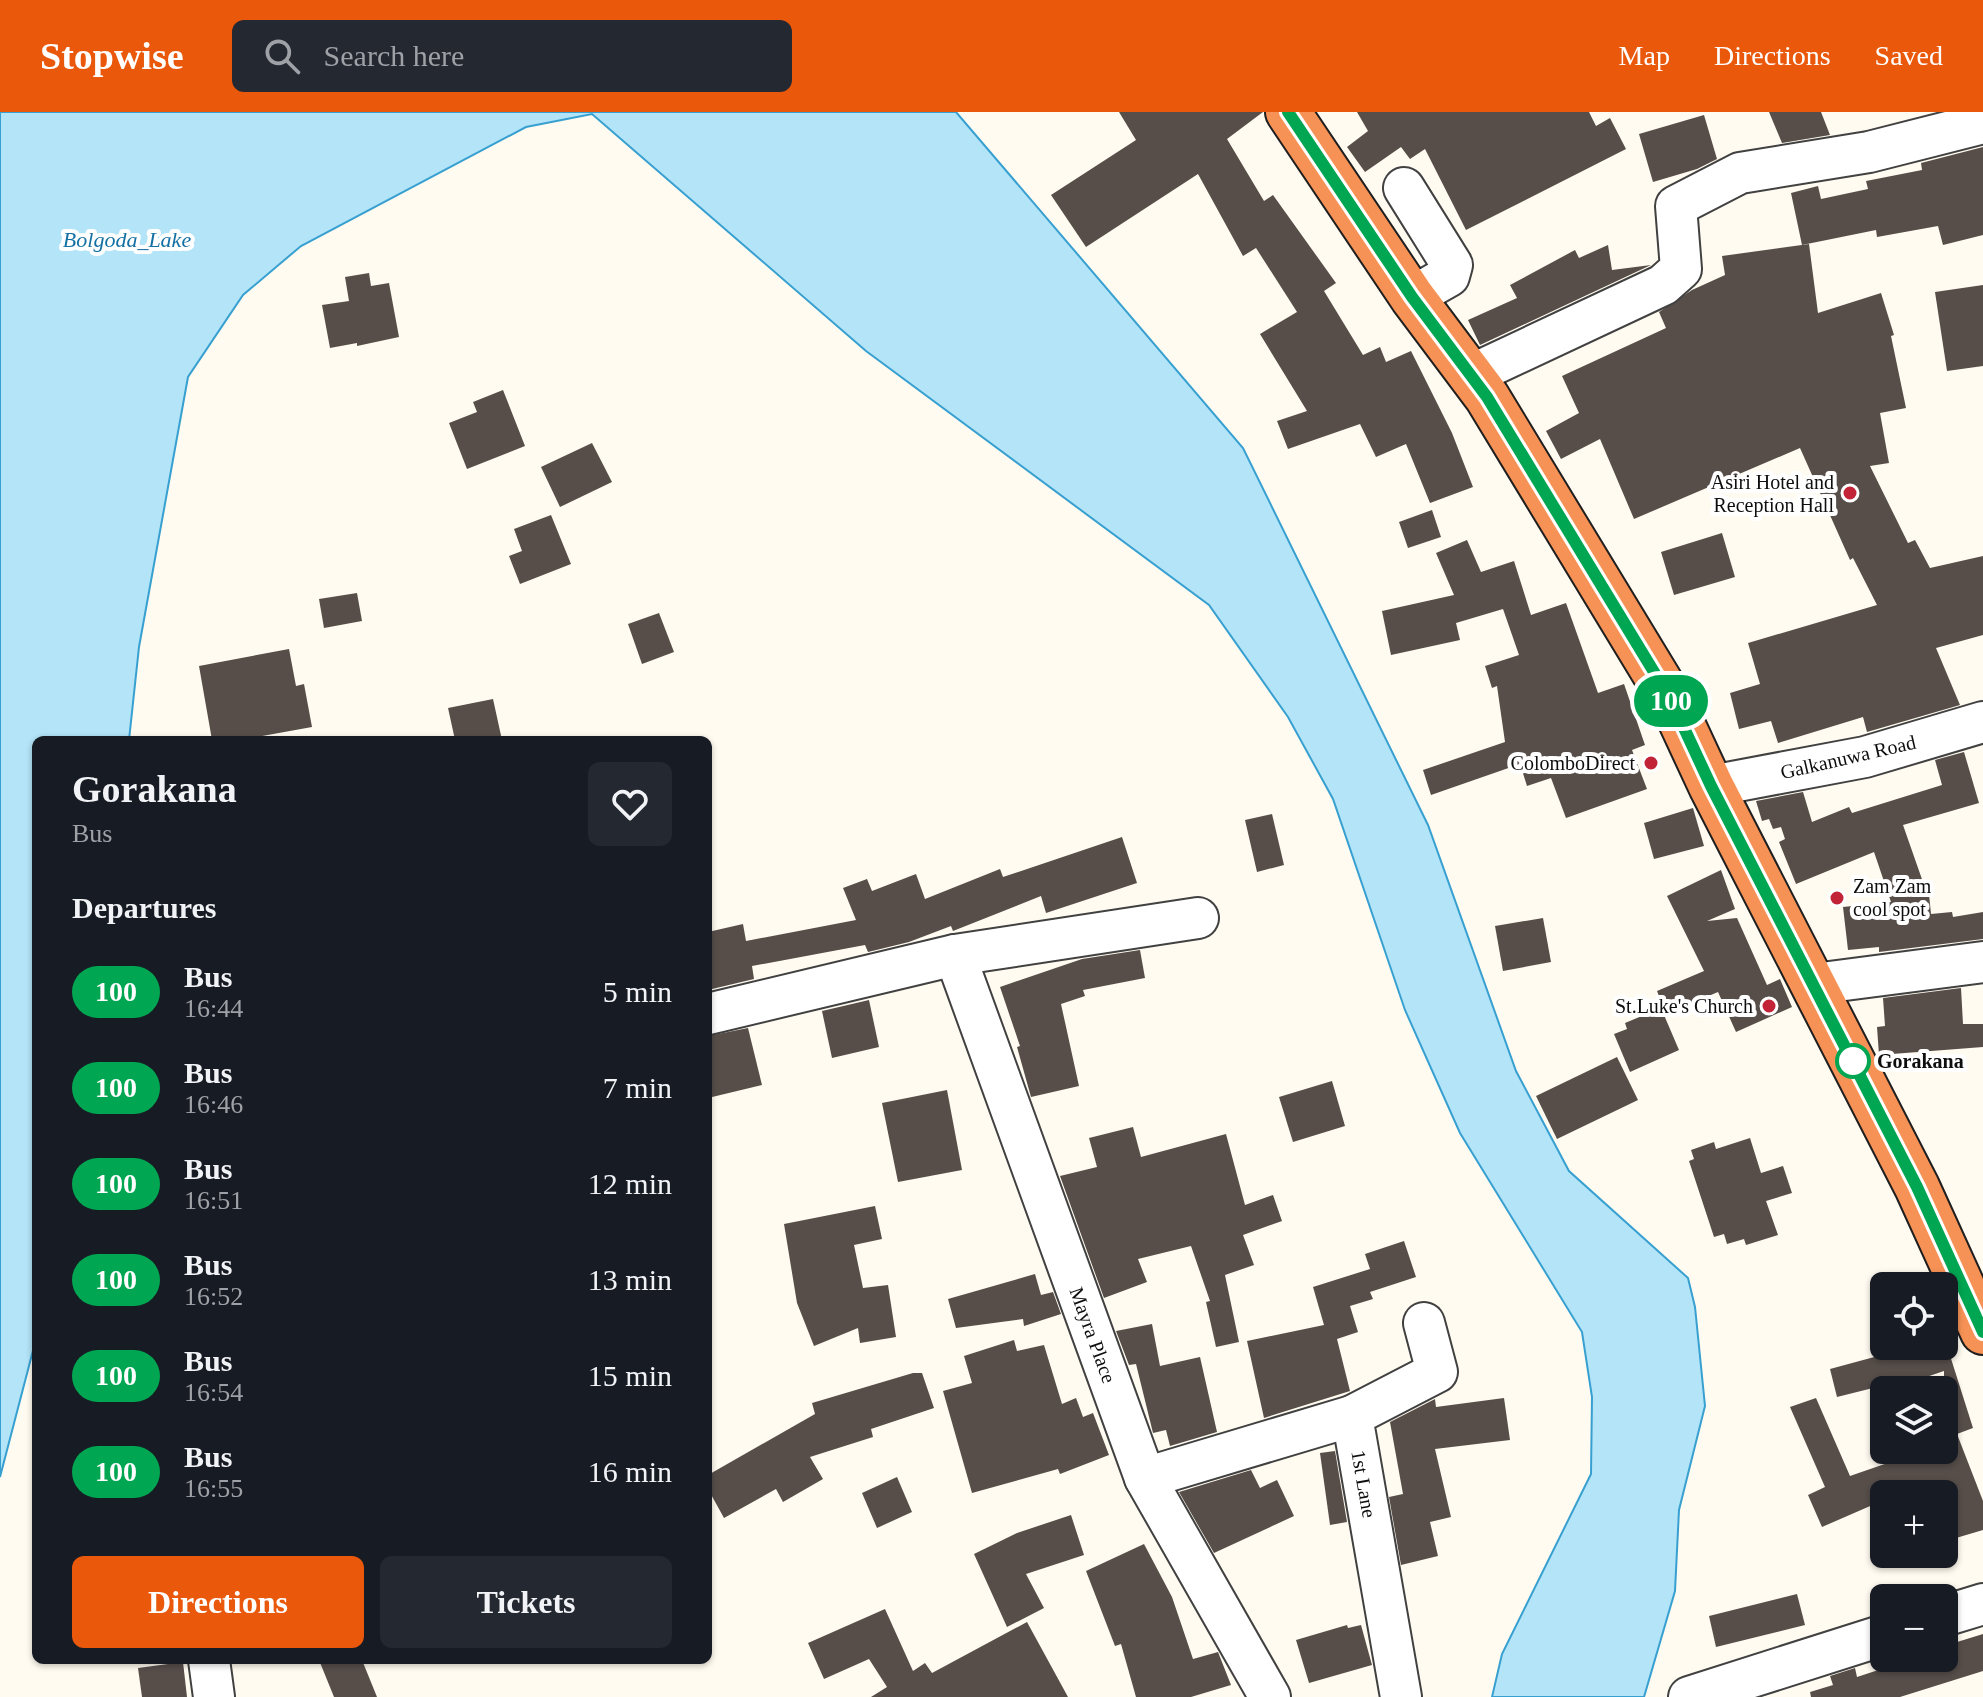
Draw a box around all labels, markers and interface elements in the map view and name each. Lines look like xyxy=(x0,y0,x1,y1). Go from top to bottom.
search box xyxy=(232,20,792,92)
icon: search xyxy=(260,34,304,78)
text: Stopwise xyxy=(40,35,184,77)
text: Search here xyxy=(324,39,464,72)
text: Map xyxy=(1619,40,1670,71)
text: Directions xyxy=(1714,40,1831,71)
text: Saved xyxy=(1875,40,1943,71)
water label: Bolgoda_Lake xyxy=(63,227,191,252)
place label: Asiri Hotel and Reception Hall xyxy=(1711,471,1834,517)
marker: Asiri Hotel and Reception Hall xyxy=(1841,484,1859,502)
line badge: 100 xyxy=(1625,675,1717,727)
text: 100 xyxy=(1650,685,1692,716)
street label: Galkanuwa Road xyxy=(1778,731,1918,783)
place label: ColomboDirect xyxy=(1511,752,1635,774)
marker: ColomboDirect xyxy=(1642,754,1660,772)
button: heart xyxy=(588,762,672,846)
text: Gorakana xyxy=(72,768,237,810)
text: Bus xyxy=(72,819,112,848)
place label: Zam Zam cool spot xyxy=(1853,875,1932,921)
marker: Zam Zam cool spot xyxy=(1828,889,1846,907)
text: Departures xyxy=(72,891,216,924)
text: Bus xyxy=(184,960,232,993)
text: 5 min xyxy=(603,975,672,1008)
text: 100 xyxy=(95,976,137,1007)
text: 16:44 xyxy=(184,994,243,1023)
place label: St.Luke's Church xyxy=(1615,995,1753,1017)
marker: St.Luke's Church xyxy=(1760,997,1778,1015)
marker: Gorakana xyxy=(1836,1044,1870,1078)
place label: Gorakana xyxy=(1877,1050,1964,1072)
text: Bus xyxy=(184,1056,232,1089)
text: 7 min xyxy=(603,1071,672,1104)
text: 100 xyxy=(95,1072,137,1103)
text: 16:46 xyxy=(184,1090,243,1119)
text: Bus xyxy=(184,1152,232,1185)
text: 12 min xyxy=(588,1167,672,1200)
text: 100 xyxy=(95,1168,137,1199)
text: 16:51 xyxy=(184,1186,243,1215)
text: Bus xyxy=(184,1248,232,1281)
text: 13 min xyxy=(588,1263,672,1296)
text: 100 xyxy=(95,1264,137,1295)
map controls xyxy=(1870,1272,1958,1672)
button: locate xyxy=(1870,1272,1958,1360)
text: 16:52 xyxy=(184,1282,243,1311)
street label: Mayra Place xyxy=(1065,1284,1121,1386)
text: Bus xyxy=(184,1344,232,1377)
text: 15 min xyxy=(588,1359,672,1392)
text: 100 xyxy=(95,1360,137,1391)
button: layers xyxy=(1870,1376,1958,1464)
text: 16:54 xyxy=(184,1378,243,1407)
text: Bus xyxy=(184,1440,232,1473)
street label: 1st Lane xyxy=(1347,1448,1381,1520)
text: 16 min xyxy=(588,1455,672,1488)
text: 100 xyxy=(95,1456,137,1487)
text: 16:55 xyxy=(184,1474,243,1503)
button: + xyxy=(1870,1480,1958,1568)
button: Directions xyxy=(72,1556,364,1648)
button: Tickets xyxy=(380,1556,672,1648)
button: − xyxy=(1870,1584,1958,1672)

